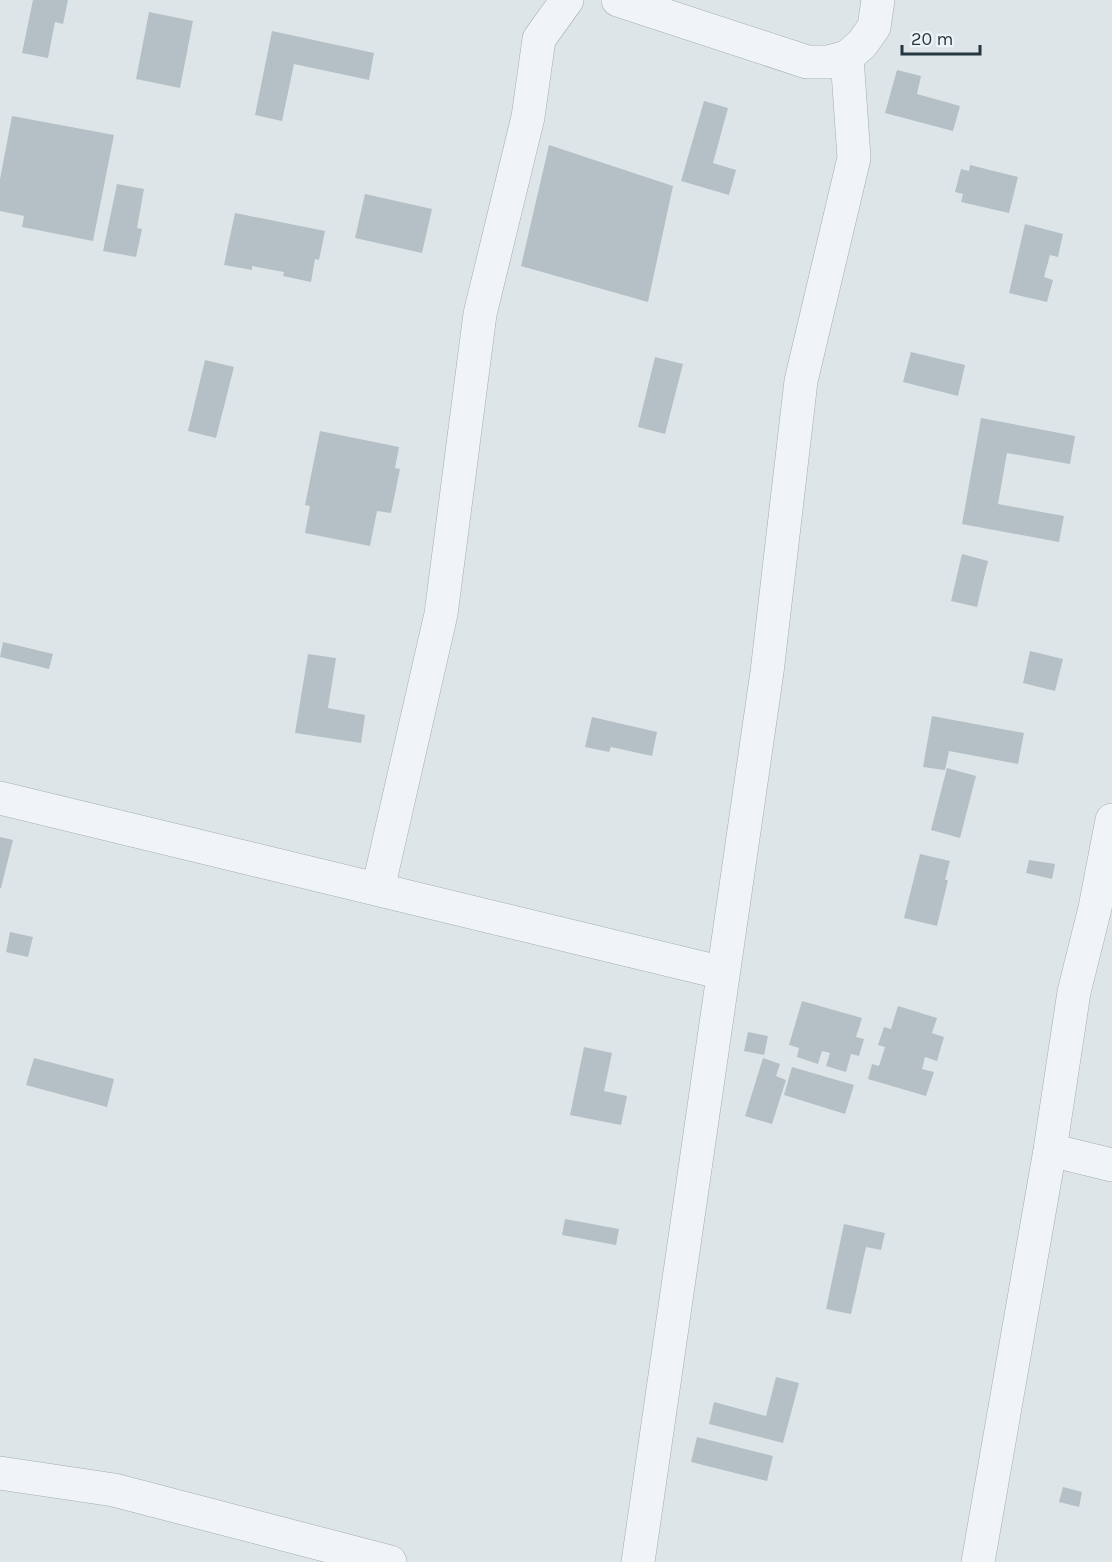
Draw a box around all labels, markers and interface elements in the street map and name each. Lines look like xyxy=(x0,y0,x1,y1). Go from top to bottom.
scale bar xyxy=(902,18,980,56)
text: 20 m xyxy=(911,28,953,50)

